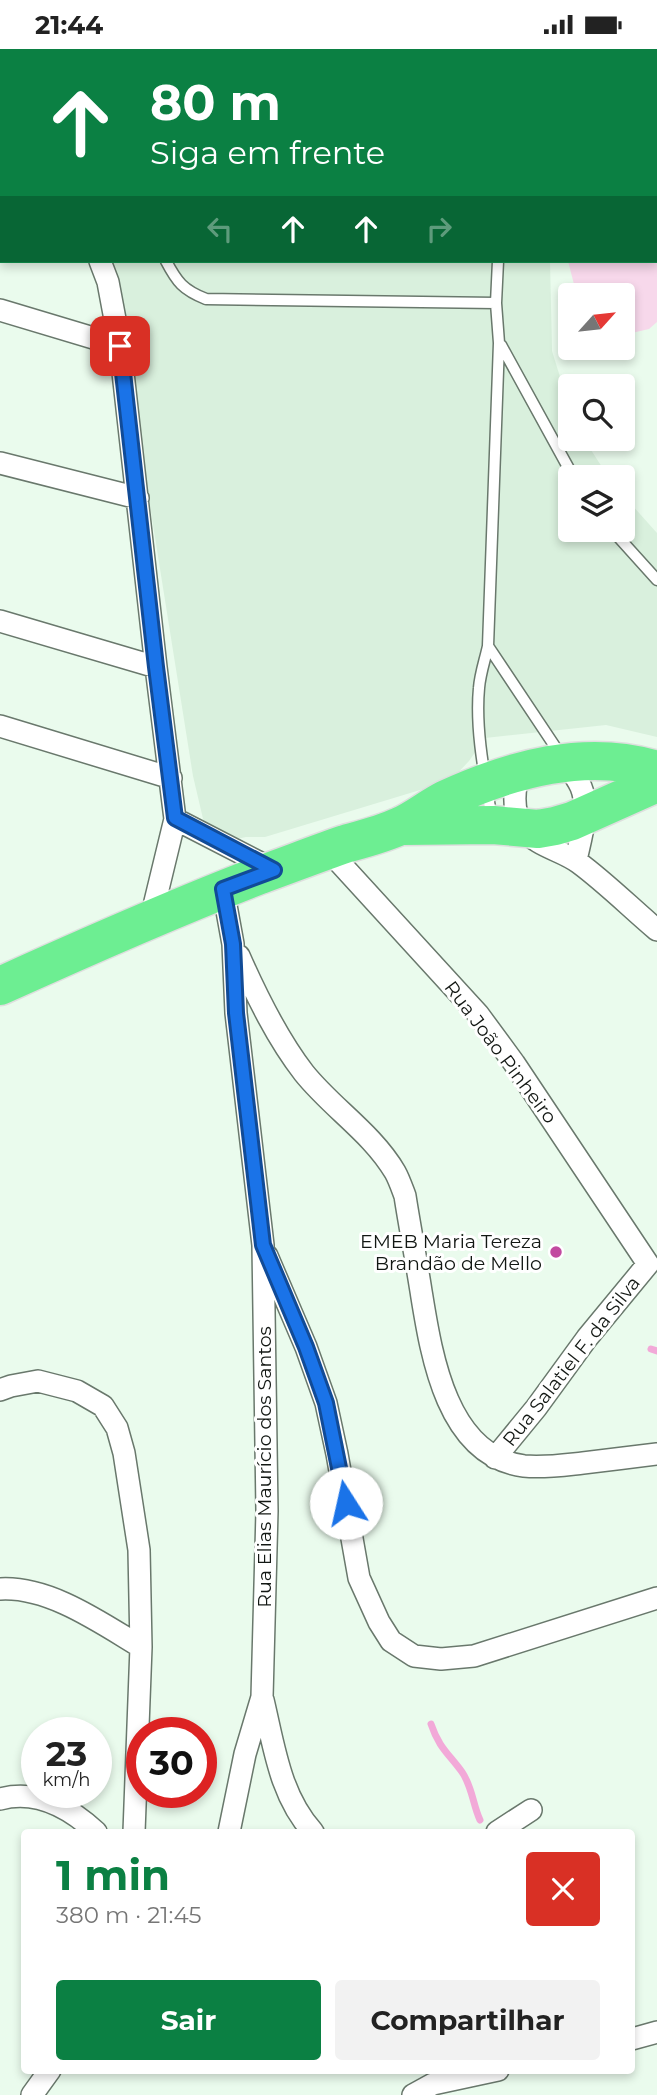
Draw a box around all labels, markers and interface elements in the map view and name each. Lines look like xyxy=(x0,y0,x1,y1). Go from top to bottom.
text: 21:44 xyxy=(35,9,103,41)
text: 80 m xyxy=(150,73,281,132)
icon: ahead xyxy=(35,77,126,168)
text: Siga em frente xyxy=(150,133,385,172)
icon: left xyxy=(201,210,239,248)
icon: ahead xyxy=(274,210,312,248)
icon: ahead xyxy=(347,210,385,248)
icon: right xyxy=(420,210,458,248)
north arrow xyxy=(558,283,635,361)
map controls xyxy=(558,283,635,542)
pin xyxy=(90,316,150,376)
icon: arrive xyxy=(101,327,139,365)
button: search xyxy=(558,374,635,451)
button: layers xyxy=(558,465,635,542)
street label: Rua João Pinheiro xyxy=(440,977,562,1128)
place label: EMEB Maria Tereza Brandão de Mello xyxy=(360,1230,542,1275)
marker: EMEB Maria Tereza Brandão de Mello xyxy=(548,1244,564,1260)
street label: Rua Salatiel F. da Silva xyxy=(498,1272,645,1451)
street label: Rua Elias Maurício dos Santos xyxy=(253,1326,276,1608)
position arrow xyxy=(309,1466,383,1540)
speed limit sign: 30 xyxy=(126,1717,217,1808)
text: 23 xyxy=(46,1732,87,1775)
text: km/h xyxy=(42,1769,91,1791)
text: 1 min xyxy=(56,1849,170,1901)
button: close xyxy=(526,1852,600,1926)
text: 380 m · 21:45 xyxy=(56,1901,202,1929)
button: Sair xyxy=(56,1980,321,2060)
button: Compartilhar xyxy=(335,1980,600,2060)

